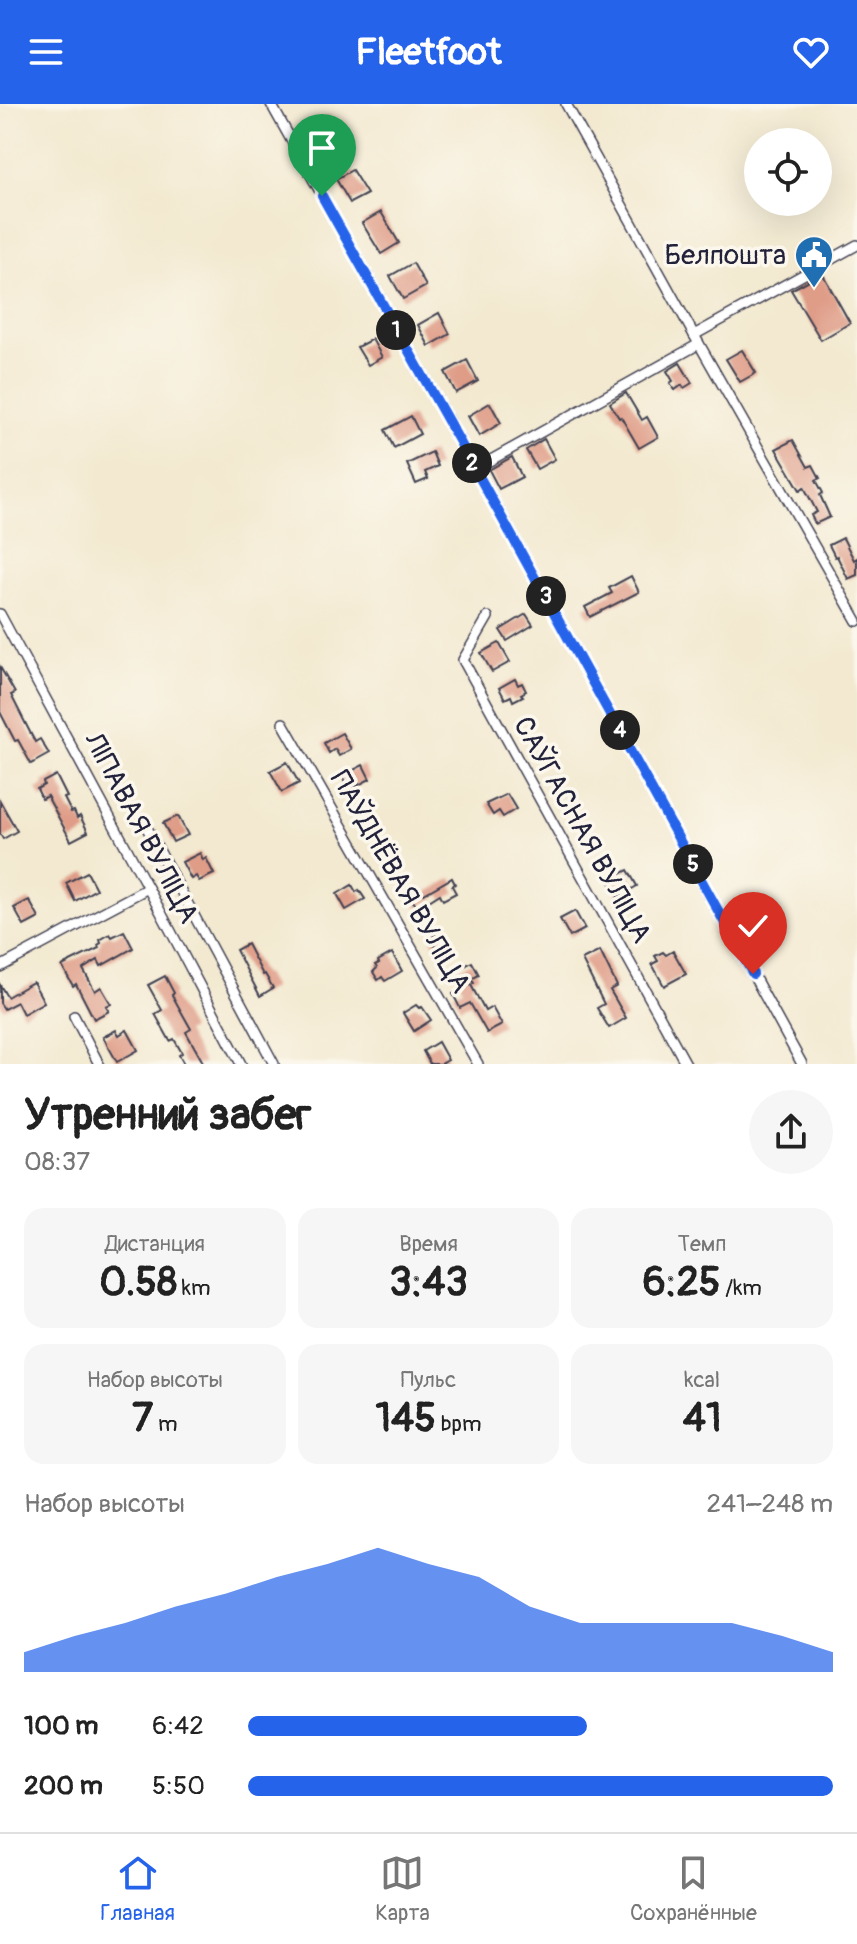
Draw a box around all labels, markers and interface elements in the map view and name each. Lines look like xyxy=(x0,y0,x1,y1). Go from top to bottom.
icon: menu xyxy=(24,30,68,74)
text: Fleetfoot xyxy=(356,30,501,75)
icon: heart xyxy=(789,30,833,74)
pin xyxy=(288,114,356,196)
icon: arrive xyxy=(300,126,344,170)
map controls xyxy=(744,128,832,216)
button: locate xyxy=(744,128,832,216)
public building icon: Белпошта xyxy=(793,234,835,289)
place label: Белпошта xyxy=(665,238,786,273)
pin: 1 xyxy=(376,310,416,350)
text: 1 xyxy=(392,316,400,344)
pin: 2 xyxy=(452,443,492,483)
text: 2 xyxy=(466,449,478,477)
pin: 3 xyxy=(526,576,566,616)
text: 3 xyxy=(540,582,552,610)
pin: 4 xyxy=(600,710,640,750)
street label: САЎГАСНАЯ ВУЛІЦА xyxy=(505,711,659,949)
text: 4 xyxy=(614,716,626,744)
street label: ЛІПАВАЯ ВУЛІЦА xyxy=(75,726,206,930)
street label: ПАЎДНЁВАЯ ВУЛІЦА xyxy=(322,764,478,1000)
pin: 5 xyxy=(673,844,713,884)
text: 5 xyxy=(687,850,699,878)
pin xyxy=(719,892,787,974)
icon: check xyxy=(731,904,775,948)
text: Утренний забег xyxy=(24,1088,311,1143)
button: share xyxy=(749,1090,833,1174)
text: 08:37 xyxy=(24,1146,90,1178)
text: Дистанция xyxy=(105,1230,205,1258)
text: Время xyxy=(399,1230,458,1258)
text: Темп xyxy=(678,1230,727,1258)
text: 0.58 xyxy=(99,1258,177,1307)
text: 3:43 xyxy=(389,1258,468,1307)
text: 6:25 xyxy=(642,1258,720,1307)
text: km xyxy=(177,1274,211,1302)
text: /km xyxy=(720,1274,762,1302)
text: Набор высоты xyxy=(87,1366,223,1394)
text: Пульс xyxy=(401,1366,456,1394)
text: kcal xyxy=(684,1366,720,1394)
text: 7 xyxy=(132,1394,153,1443)
text: 145 xyxy=(375,1394,436,1443)
text: 41 xyxy=(683,1394,722,1443)
text: m xyxy=(153,1410,178,1438)
text: bpm xyxy=(436,1410,482,1438)
text: Набор высоты xyxy=(24,1488,185,1520)
text: 241–248 m xyxy=(706,1488,833,1520)
text: 100 m xyxy=(24,1710,98,1742)
text: 6:42 xyxy=(152,1710,204,1742)
text: 200 m xyxy=(24,1770,103,1802)
text: 5:50 xyxy=(152,1770,205,1802)
tab: Главная xyxy=(100,1851,175,1927)
tab: Карта xyxy=(375,1851,430,1927)
tab: Сохранённые xyxy=(630,1851,757,1927)

